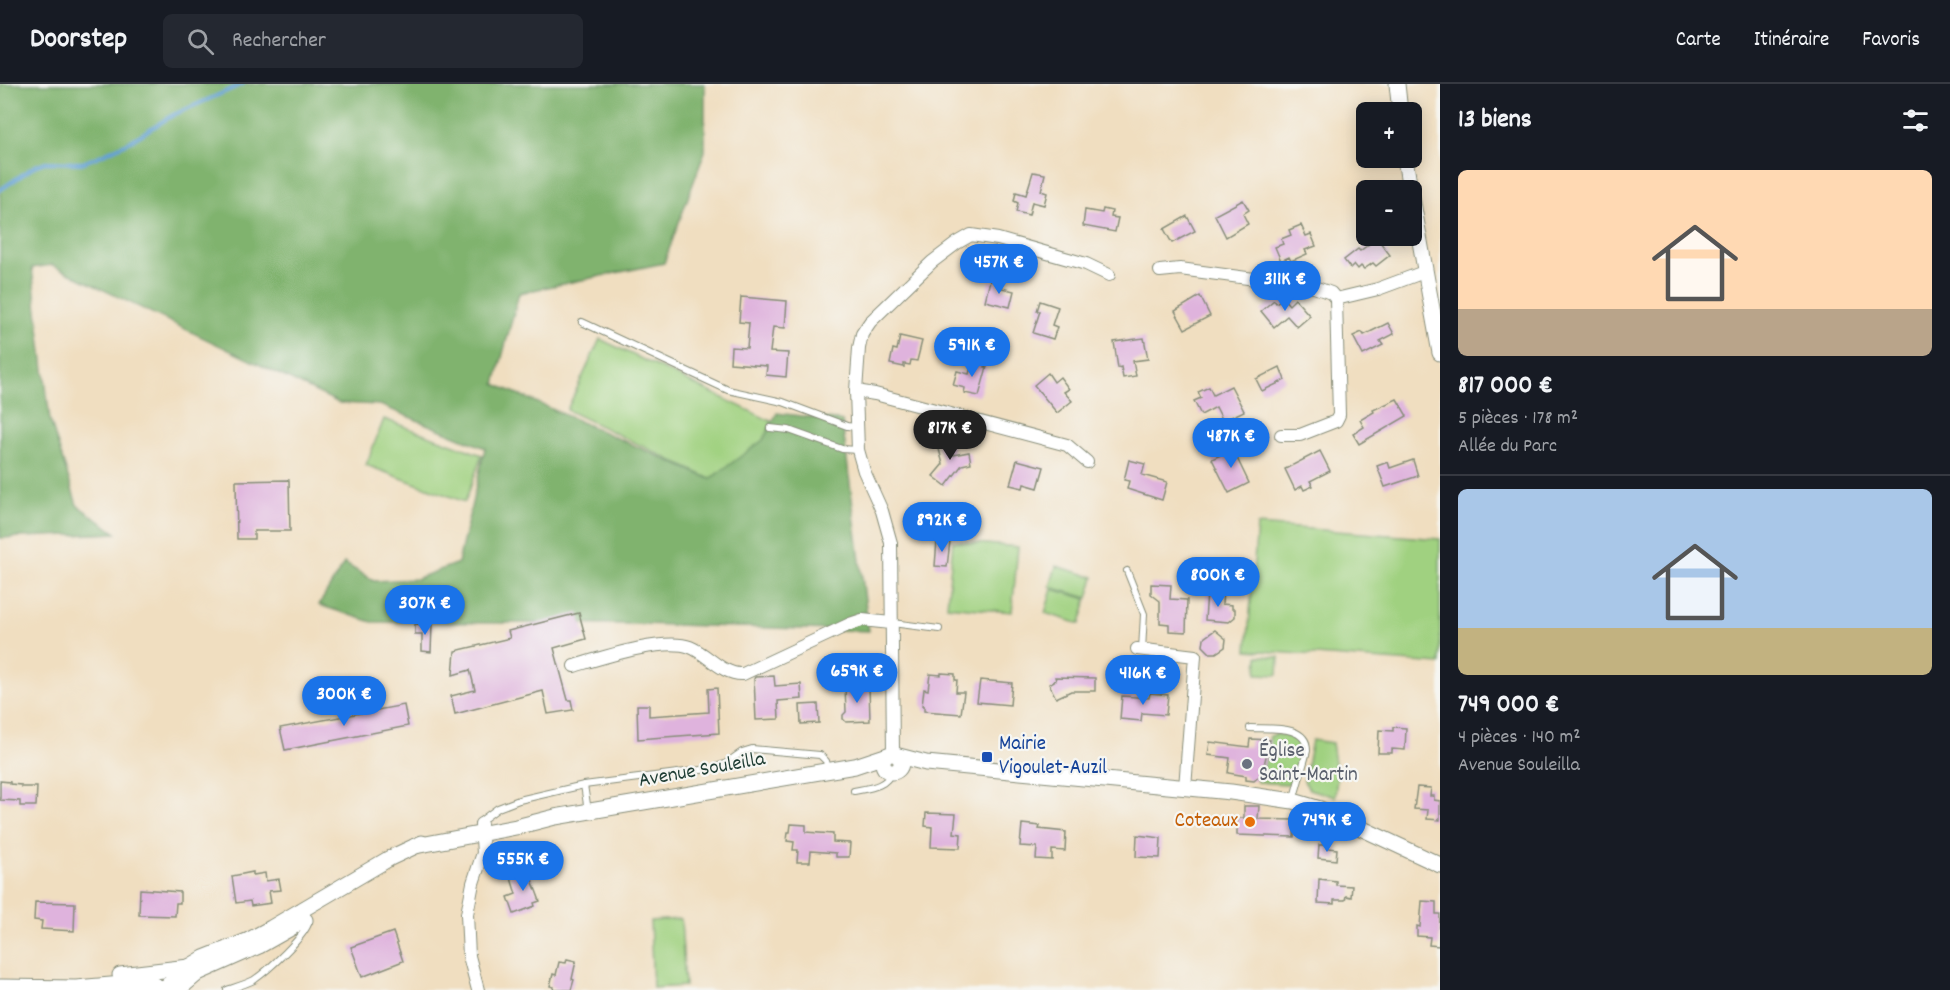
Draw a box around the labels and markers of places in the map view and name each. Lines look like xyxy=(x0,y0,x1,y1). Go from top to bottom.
pin: 457K € xyxy=(950,244,1048,295)
pin: 311K € xyxy=(1236,261,1334,312)
pin: 591K € xyxy=(923,327,1021,378)
pin: 817K € xyxy=(901,410,999,461)
pin: 487K € xyxy=(1182,418,1280,469)
pin: 892K € xyxy=(893,502,991,553)
pin: 800K € xyxy=(1169,557,1267,608)
pin: 307K € xyxy=(376,585,474,636)
pin: 659K € xyxy=(808,653,906,704)
pin: 416K € xyxy=(1094,655,1192,706)
pin: 300K € xyxy=(295,676,393,727)
place label: Mairie Vigoulet-Auzil xyxy=(999,730,1107,784)
place label: Église Saint-Martin xyxy=(1259,737,1358,791)
marker: Mairie Vigoulet-Auzil xyxy=(980,750,994,764)
marker: Église Saint-Martin xyxy=(1240,757,1254,771)
pin: 749K € xyxy=(1278,802,1376,853)
place label: Coteaux xyxy=(1175,807,1238,837)
marker: Coteaux xyxy=(1243,815,1257,829)
pin: 555K € xyxy=(474,841,572,892)

